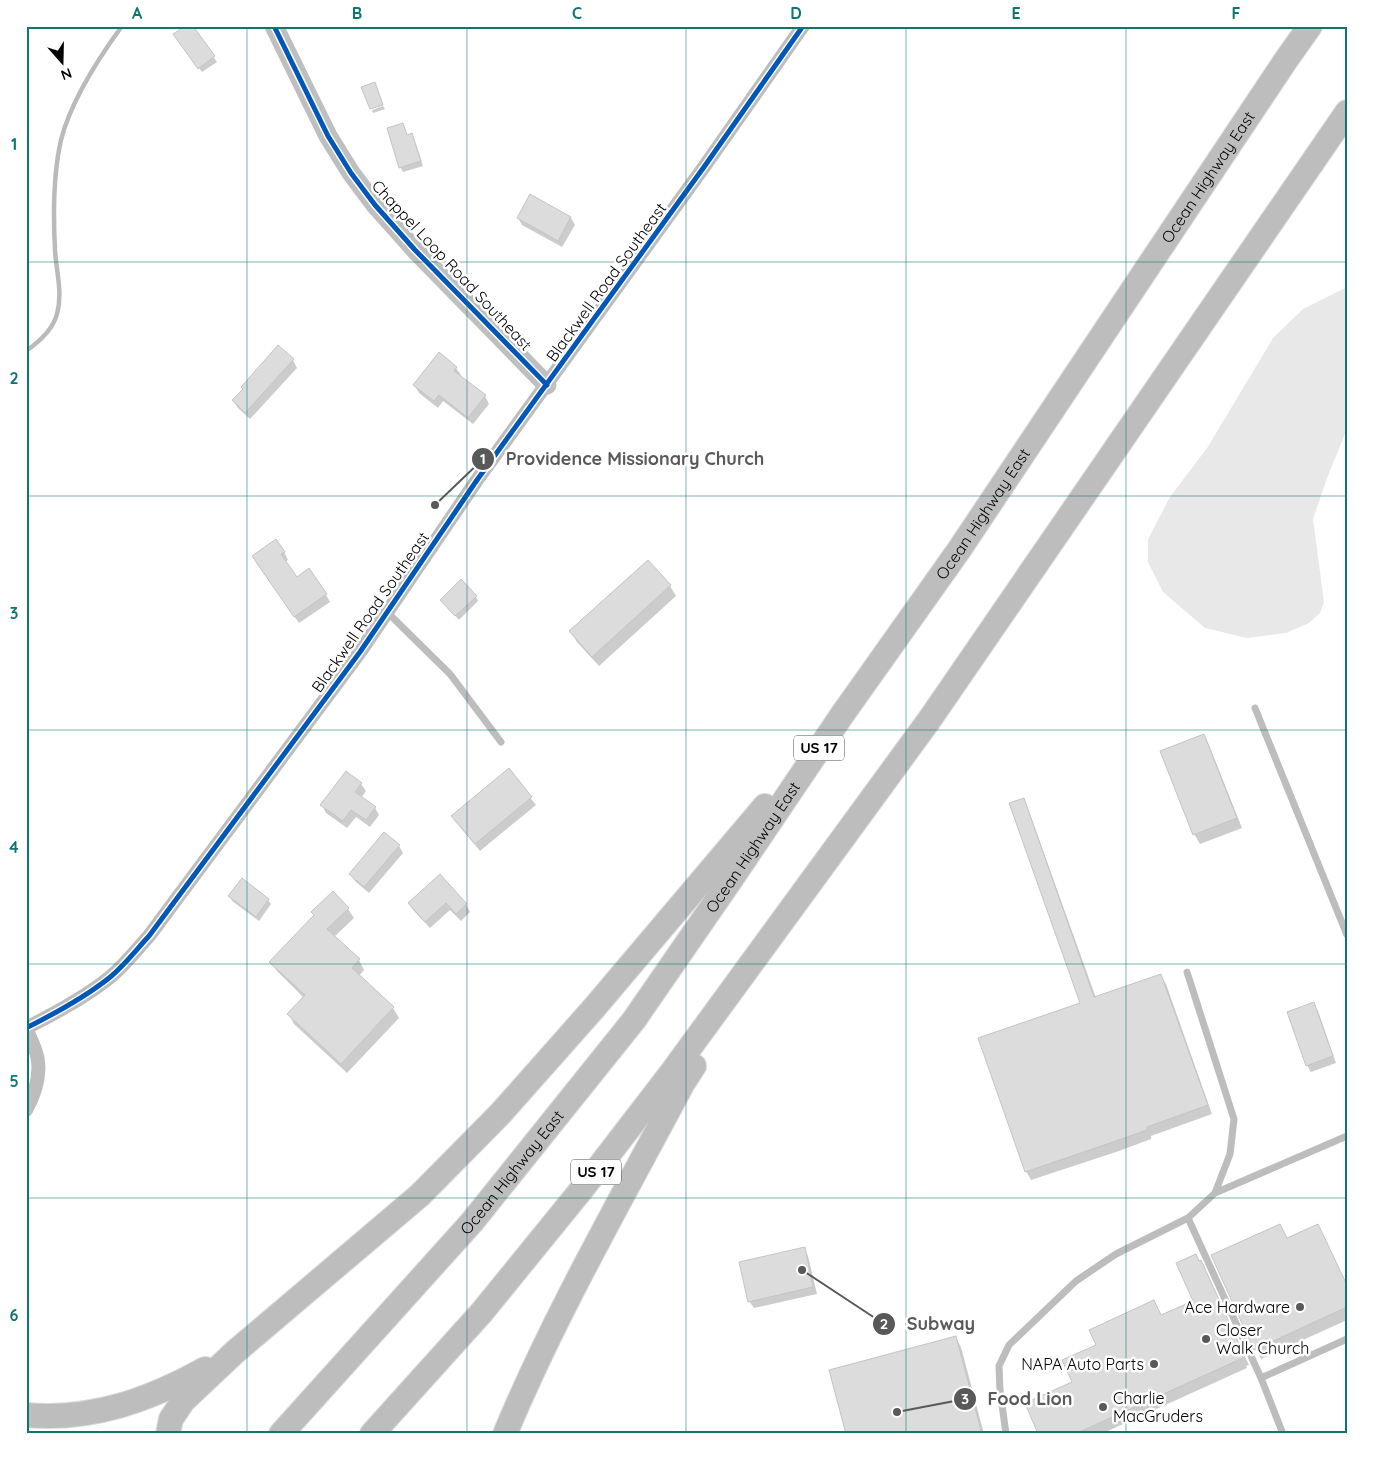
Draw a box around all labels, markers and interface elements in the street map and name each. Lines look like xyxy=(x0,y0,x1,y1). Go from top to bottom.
text: A xyxy=(132,3,143,23)
text: B xyxy=(352,3,362,23)
text: C xyxy=(572,3,582,23)
text: D xyxy=(790,3,802,23)
text: E xyxy=(1011,3,1021,23)
text: F xyxy=(1232,3,1241,23)
north arrow xyxy=(38,38,88,88)
text: N xyxy=(59,64,74,84)
street label: Ocean Highway East xyxy=(1157,107,1259,247)
text: 1 xyxy=(11,134,17,154)
street label: Chappel Loop Road Southeast xyxy=(368,176,536,354)
street label: Blackwell Road Southeast xyxy=(542,199,670,365)
text: 2 xyxy=(9,368,19,388)
callout: Providence Missionary Church xyxy=(471,442,774,475)
street label: Ocean Highway East xyxy=(931,444,1034,583)
text: Providence Missionary Church xyxy=(506,447,764,470)
text: 1 xyxy=(480,449,486,468)
street label: Blackwell Road Southeast xyxy=(307,528,433,696)
text: 3 xyxy=(10,603,18,623)
road number: US 17 xyxy=(794,736,844,760)
street label: Ocean Highway East xyxy=(701,778,804,917)
text: 4 xyxy=(9,837,19,857)
text: 5 xyxy=(9,1071,19,1091)
street label: Ocean Highway East xyxy=(456,1106,568,1239)
road number: US 17 xyxy=(571,1160,621,1184)
place label: Ace Hardware xyxy=(1185,1297,1290,1317)
marker: Ace Hardware xyxy=(1294,1301,1306,1313)
text: 6 xyxy=(10,1305,19,1325)
callout: Subway xyxy=(872,1308,985,1341)
text: Subway xyxy=(907,1312,975,1335)
text: 2 xyxy=(880,1314,888,1333)
place label: Closer Walk Church xyxy=(1216,1320,1309,1358)
marker: Closer Walk Church xyxy=(1200,1333,1212,1345)
place label: NAPA Auto Parts xyxy=(1021,1354,1144,1374)
marker: NAPA Auto Parts xyxy=(1148,1358,1160,1370)
callout: Food Lion xyxy=(952,1383,1082,1416)
text: Food Lion xyxy=(988,1387,1072,1410)
place label: Charlie MacGruders xyxy=(1113,1388,1203,1426)
text: 3 xyxy=(961,1389,969,1408)
marker: Charlie MacGruders xyxy=(1097,1401,1109,1413)

